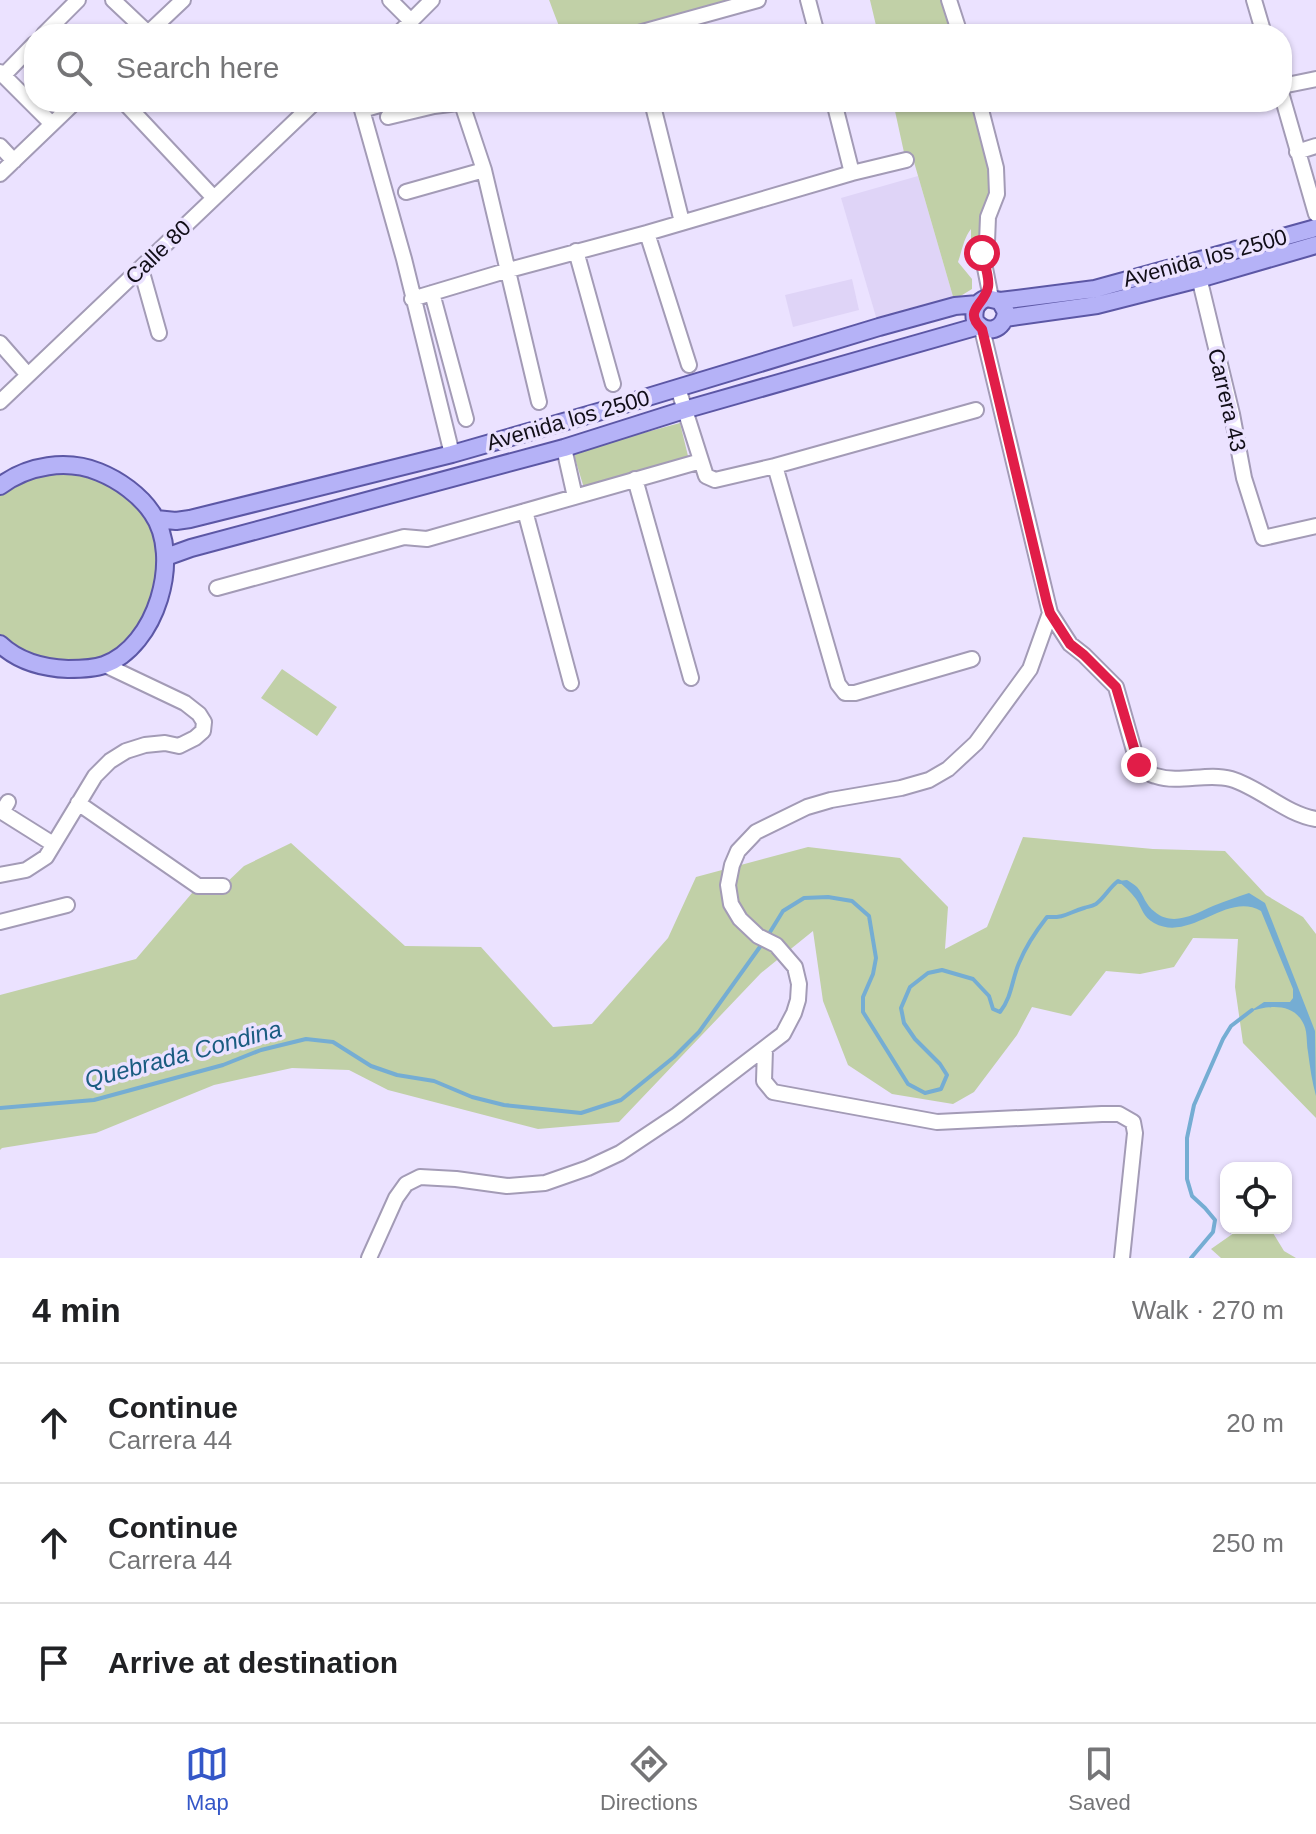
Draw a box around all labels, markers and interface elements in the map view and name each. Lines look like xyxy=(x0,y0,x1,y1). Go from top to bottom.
search box xyxy=(24,24,1292,112)
icon: search xyxy=(52,46,96,90)
text: Search here xyxy=(116,51,279,84)
street label: Calle 80 xyxy=(120,215,196,289)
street label: Avenida los 2500 xyxy=(1120,224,1290,292)
route start xyxy=(964,235,1000,271)
street label: Carrera 43 xyxy=(1203,346,1251,454)
street label: Avenida los 2500 xyxy=(484,385,652,455)
route end xyxy=(1121,747,1157,783)
water label: Quebrada Condina xyxy=(82,1015,284,1093)
map controls xyxy=(1220,1162,1292,1234)
button: locate xyxy=(1220,1162,1292,1234)
text: 4 min xyxy=(32,1291,121,1329)
text: Walk · 270 m xyxy=(1132,1295,1284,1325)
text: Continue xyxy=(108,1391,238,1424)
icon: ahead xyxy=(32,1401,76,1445)
text: 20 m xyxy=(1226,1408,1284,1438)
text: Carrera 44 xyxy=(108,1425,232,1455)
text: Continue xyxy=(108,1511,238,1544)
icon: ahead xyxy=(32,1521,76,1565)
text: 250 m xyxy=(1212,1528,1284,1558)
text: Carrera 44 xyxy=(108,1545,232,1575)
icon: arrive xyxy=(32,1641,76,1685)
text: Arrive at destination xyxy=(108,1646,398,1679)
tab: Map xyxy=(185,1742,229,1816)
tab: Directions xyxy=(600,1742,698,1816)
tab: Saved xyxy=(1068,1742,1131,1816)

